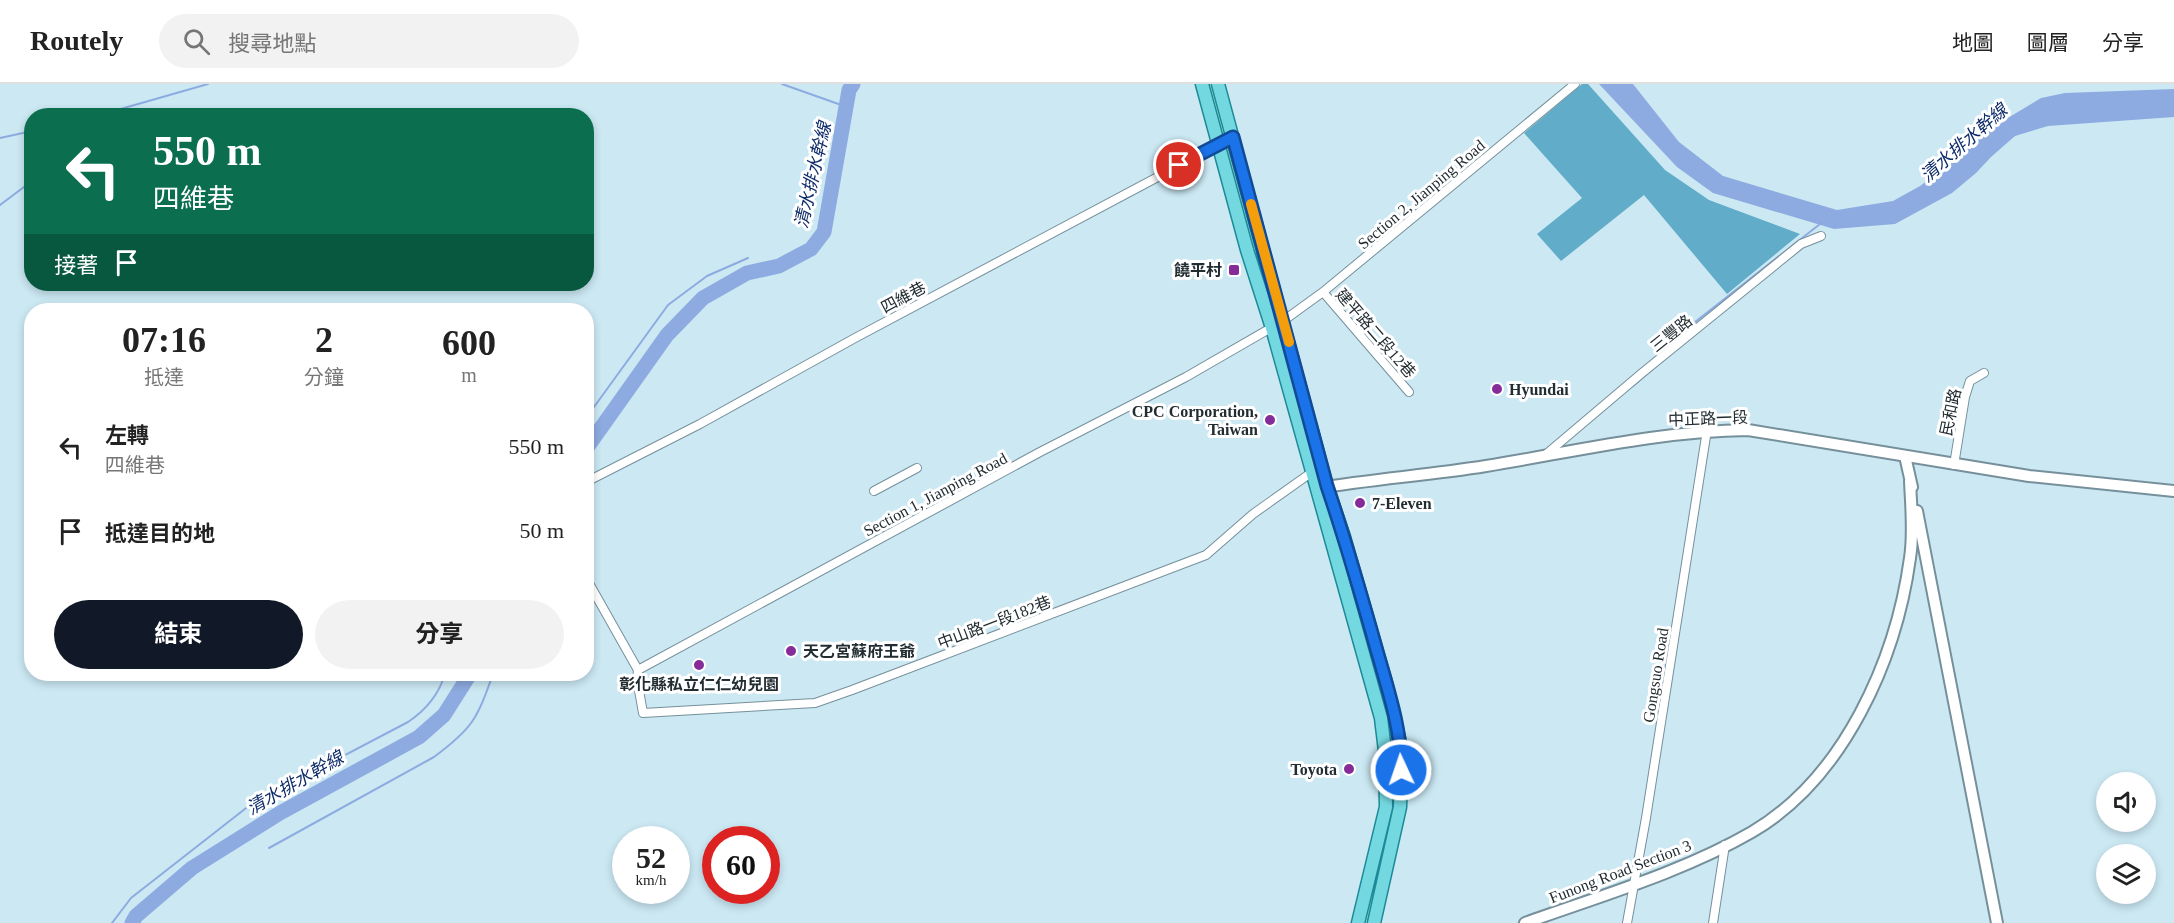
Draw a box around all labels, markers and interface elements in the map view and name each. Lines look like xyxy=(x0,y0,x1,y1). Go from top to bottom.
search box xyxy=(159,14,579,68)
text: Routely xyxy=(30,25,123,56)
icon: search xyxy=(180,25,213,58)
text: 搜尋地點 xyxy=(228,31,316,56)
text: 地圖 xyxy=(1952,31,1994,55)
text: 圖層 xyxy=(2027,31,2069,55)
text: 分享 xyxy=(2102,31,2144,55)
water label: 清水排水幹線 xyxy=(1917,99,2013,186)
water label: 清水排水幹線 xyxy=(791,118,835,230)
text: 550 m xyxy=(153,128,262,174)
icon: left xyxy=(54,132,132,210)
street label: Section 2, Jianping Road xyxy=(1355,136,1489,253)
pin xyxy=(1153,139,1204,190)
icon: arrive xyxy=(1162,148,1195,181)
text: 四維巷 xyxy=(153,184,234,214)
icon: arrive xyxy=(110,246,143,279)
text: 接著 xyxy=(54,253,98,278)
place label: 饒平村 xyxy=(1174,261,1222,279)
marker: 饒平村 xyxy=(1227,263,1241,277)
street label: 四維巷 xyxy=(878,279,928,316)
street label: 建平路二段12巷 xyxy=(1332,285,1419,381)
street label: 三豐路 xyxy=(1647,312,1695,355)
text: 07:16 xyxy=(122,320,206,360)
text: 2 xyxy=(315,320,333,360)
text: 600 xyxy=(442,323,496,363)
text: m xyxy=(461,364,477,386)
text: 抵達 xyxy=(144,366,184,388)
text: 分鐘 xyxy=(304,366,344,388)
place label: Hyundai xyxy=(1509,381,1569,399)
marker: Hyundai xyxy=(1490,382,1504,396)
street label: 民和路 xyxy=(1937,387,1964,437)
place label: CPC Corporation, Taiwan xyxy=(1132,403,1258,438)
street label: 中正路一段 xyxy=(1668,409,1748,428)
marker: CPC Corporation, Taiwan xyxy=(1263,413,1277,427)
text: 左轉 xyxy=(105,423,149,448)
icon: left xyxy=(54,431,87,464)
text: 550 m xyxy=(508,434,564,459)
street label: Section 1, Jianping Road xyxy=(861,449,1010,540)
text: 四維巷 xyxy=(105,454,165,476)
place label: 7-Eleven xyxy=(1372,495,1432,512)
marker: 7-Eleven xyxy=(1353,496,1367,510)
icon: arrive xyxy=(54,515,87,548)
text: 50 m xyxy=(519,518,564,543)
text: 抵達目的地 xyxy=(105,521,215,546)
street label: 中山路一段182巷 xyxy=(935,593,1053,652)
button: 結束 xyxy=(54,600,303,669)
button: 分享 xyxy=(315,600,564,669)
street label: Gongsuo Road xyxy=(1640,627,1672,724)
place label: 天乙宮蘇府王爺 xyxy=(803,643,915,660)
marker: 天乙宮蘇府王爺 xyxy=(784,644,798,658)
marker: 彰化縣私立仁仁幼兒園 xyxy=(692,658,706,672)
place label: 彰化縣私立仁仁幼兒園 xyxy=(619,675,779,693)
position arrow xyxy=(1369,738,1433,802)
water label: 清水排水幹線 xyxy=(243,746,348,819)
place label: Toyota xyxy=(1290,761,1337,779)
marker: Toyota xyxy=(1342,762,1356,776)
map controls xyxy=(2096,772,2156,904)
button: sound xyxy=(2096,772,2156,832)
speed limit sign: 60 xyxy=(702,826,780,904)
street label: Funong Road Section 3 xyxy=(1547,837,1694,907)
text: 52 xyxy=(636,841,666,874)
button: layers xyxy=(2096,844,2156,904)
text: km/h xyxy=(636,872,666,888)

